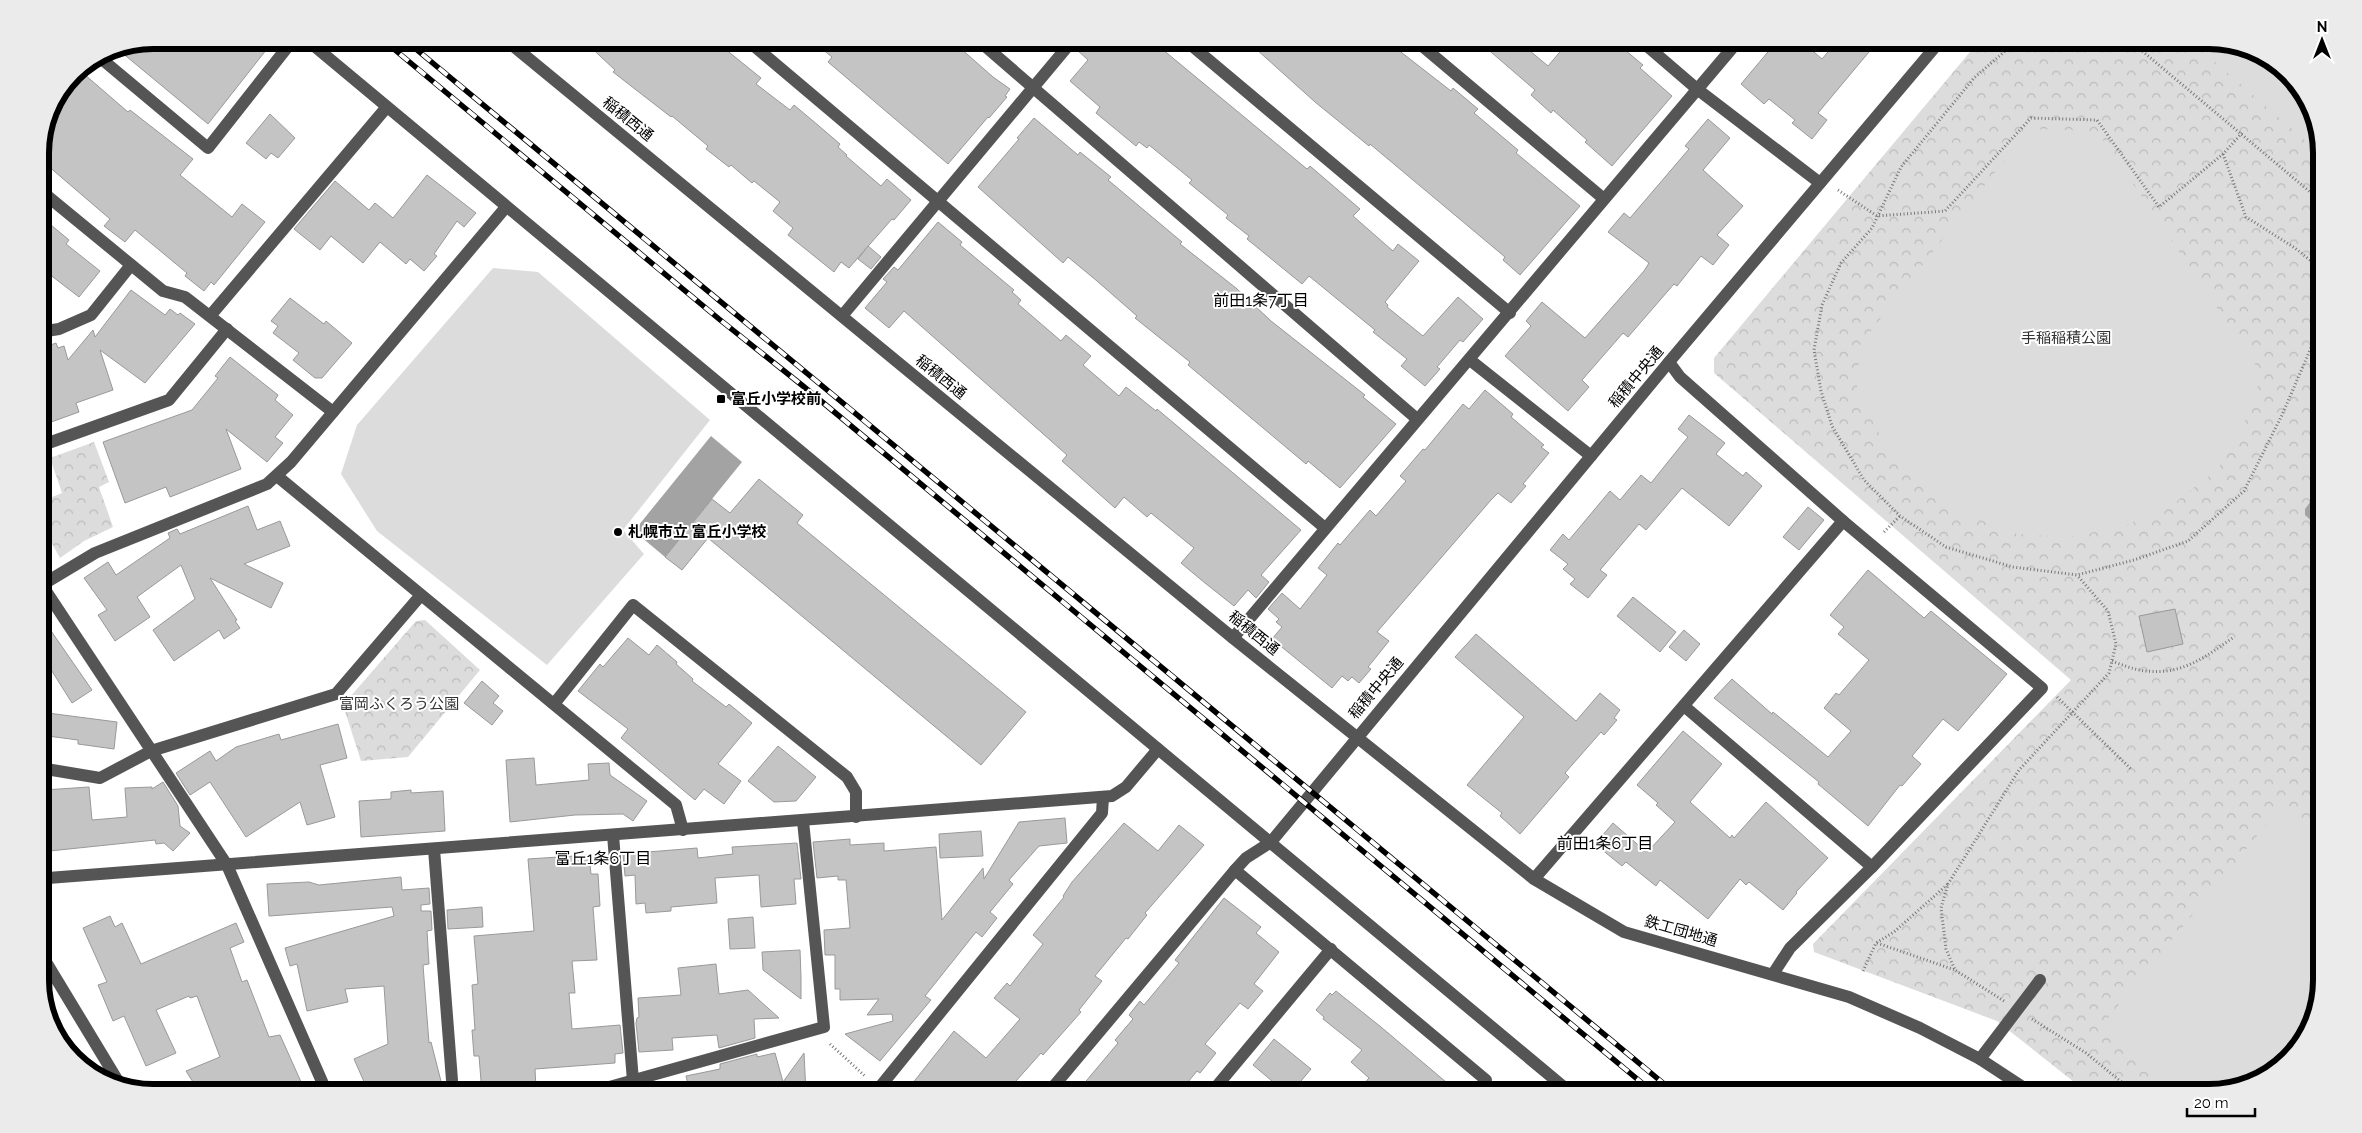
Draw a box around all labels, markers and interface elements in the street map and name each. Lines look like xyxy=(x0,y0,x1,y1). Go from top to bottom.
north arrow xyxy=(2297,15,2347,65)
text: N xyxy=(2317,19,2327,35)
street label: 稲積西通 xyxy=(599,93,657,145)
district label: 前田1条7丁目 xyxy=(1213,291,1309,310)
park label: 手稲稲積公園 xyxy=(2021,329,2111,347)
street label: 稲積中央通 xyxy=(1605,342,1667,412)
street label: 稲積西通 xyxy=(912,351,970,403)
place label: 富丘小学校前 xyxy=(731,390,821,408)
marker: 富丘小学校前 xyxy=(715,393,727,405)
place label: 札幌市立 富丘小学校 xyxy=(628,523,767,541)
marker: 札幌市立 富丘小学校 xyxy=(612,526,624,538)
street label: 稲積西通 xyxy=(1225,607,1283,659)
street label: 稲積中央通 xyxy=(1345,653,1407,723)
park label: 富岡ふくろう公園 xyxy=(339,695,459,713)
district label: 前田1条6丁目 xyxy=(1557,834,1653,853)
district label: 富丘1条6丁目 xyxy=(555,849,651,868)
street label: 鉄工団地通 xyxy=(1642,912,1720,950)
scale bar xyxy=(2187,1086,2254,1118)
text: 20 m xyxy=(2194,1094,2229,1112)

